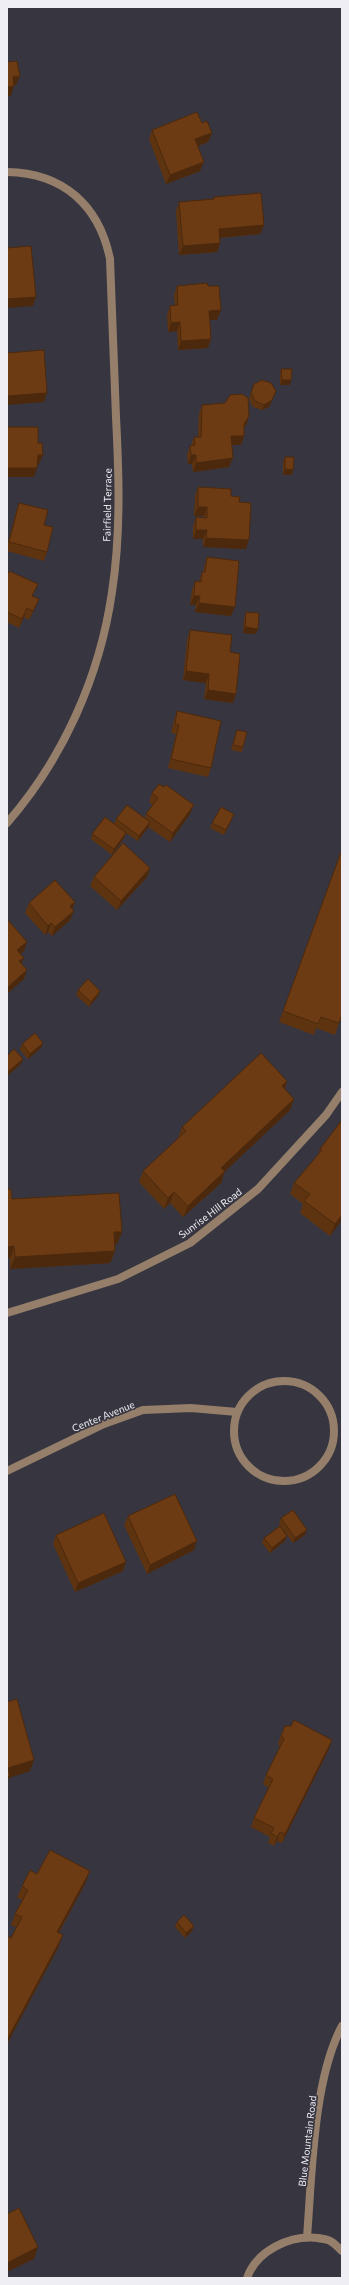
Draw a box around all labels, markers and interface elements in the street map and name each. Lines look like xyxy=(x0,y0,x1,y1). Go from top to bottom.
street label: Fairfield Terrace xyxy=(100,468,114,542)
street label: Sunrise Hill Road xyxy=(176,1185,244,1241)
street label: Center Avenue xyxy=(70,1398,136,1434)
street label: Blue Mountain Road xyxy=(295,2095,319,2187)

